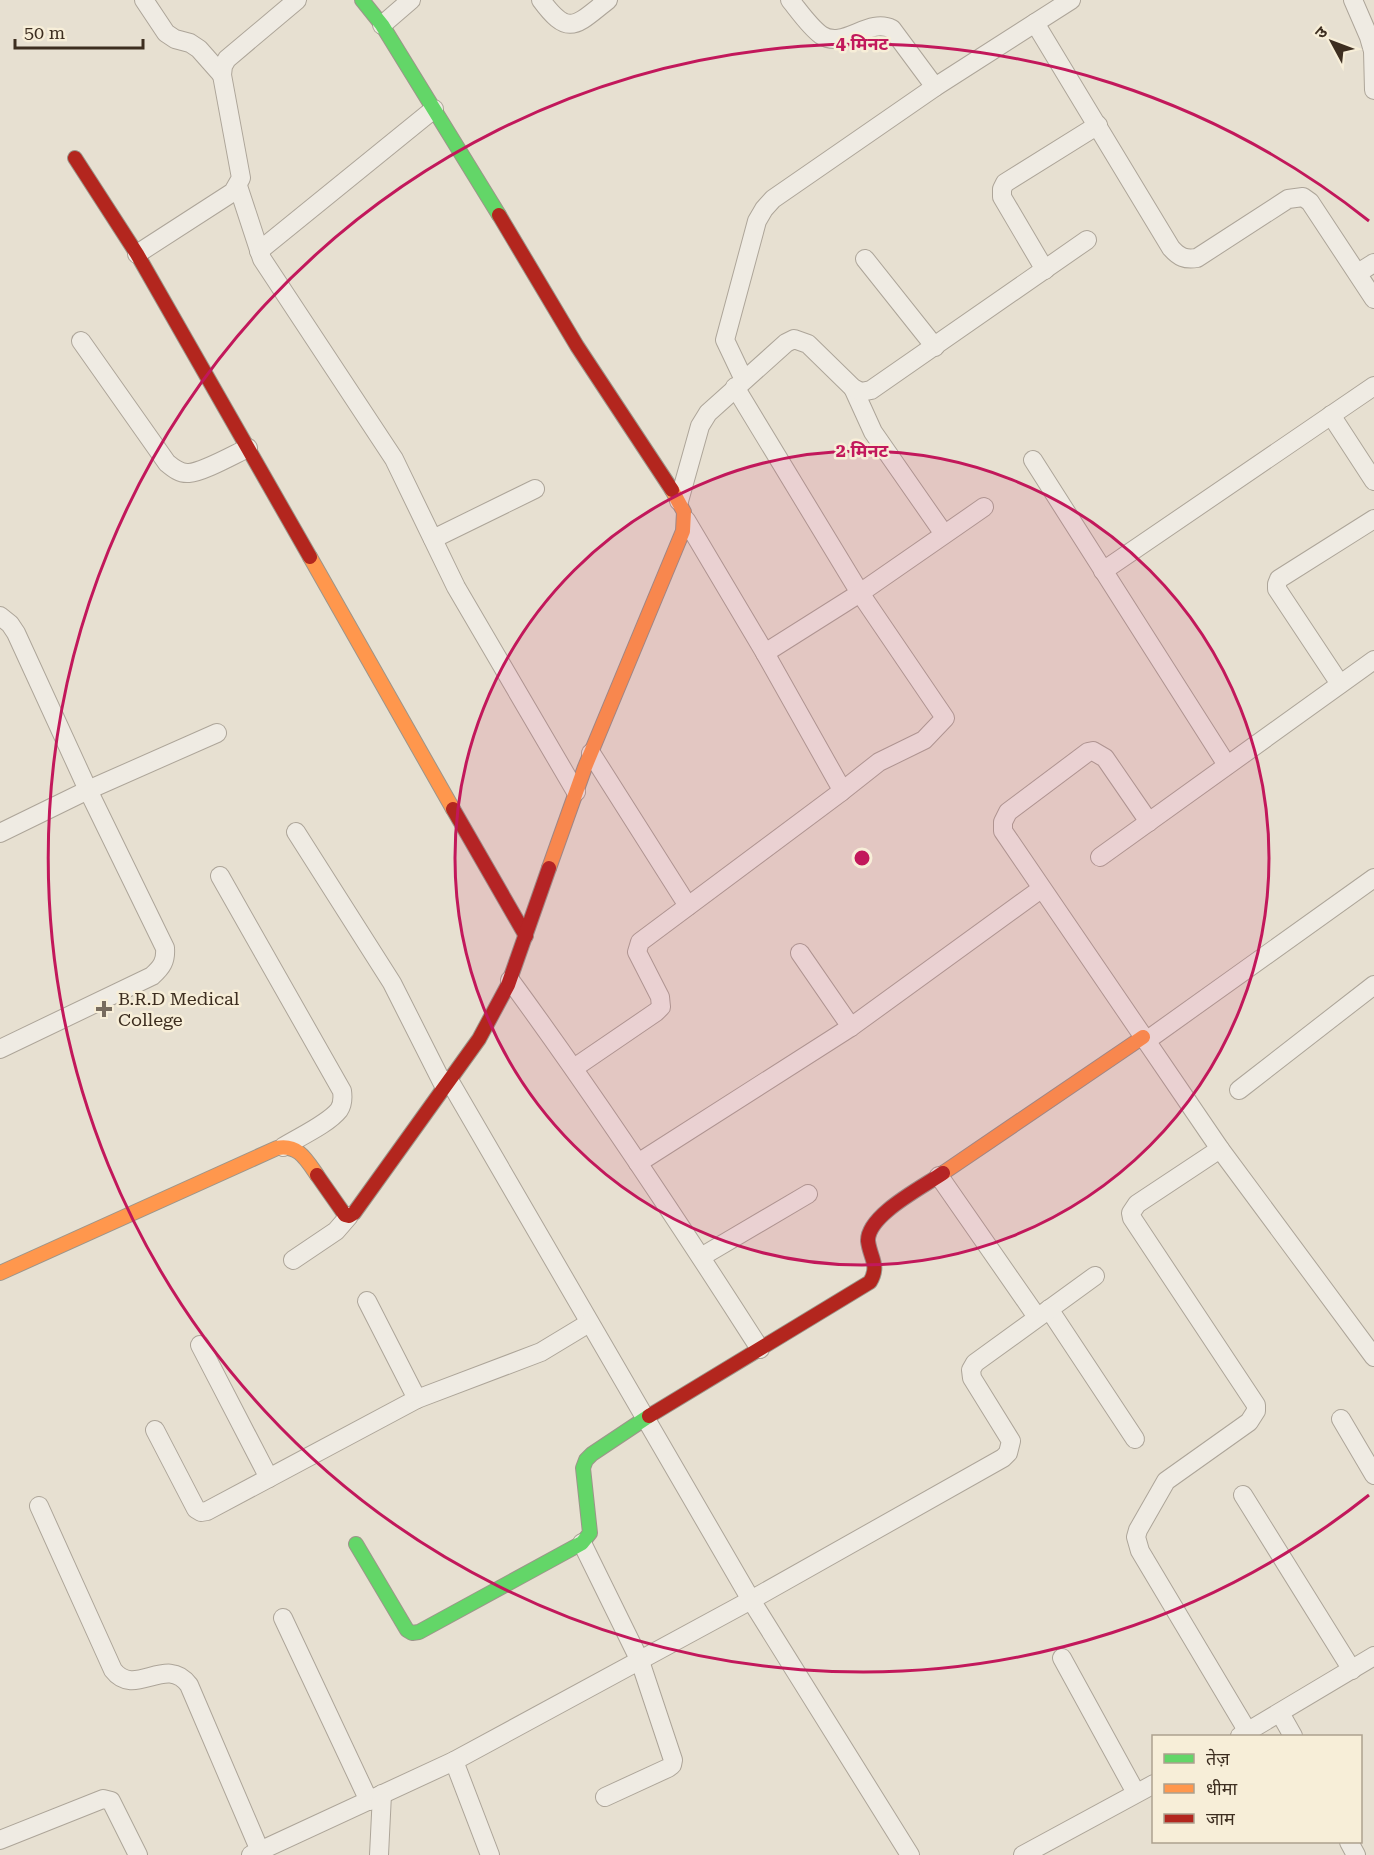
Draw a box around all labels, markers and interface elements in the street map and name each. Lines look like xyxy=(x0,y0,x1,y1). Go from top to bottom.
scale bar xyxy=(15,12,142,50)
north arrow xyxy=(1302,12,1362,72)
text: 50 m xyxy=(24,22,65,43)
text: उ xyxy=(1311,22,1332,42)
text: 4 मिनट xyxy=(836,33,889,54)
text: 2 मिनट xyxy=(836,440,889,461)
centre of rings xyxy=(852,848,872,868)
place label: B.R.D Medical College xyxy=(118,988,240,1030)
marker: B.R.D Medical College xyxy=(95,1000,113,1018)
legend xyxy=(1152,1735,1362,1843)
text: तेज़ xyxy=(1206,1748,1230,1769)
text: धीमा xyxy=(1206,1778,1237,1799)
text: जाम xyxy=(1206,1808,1236,1829)

